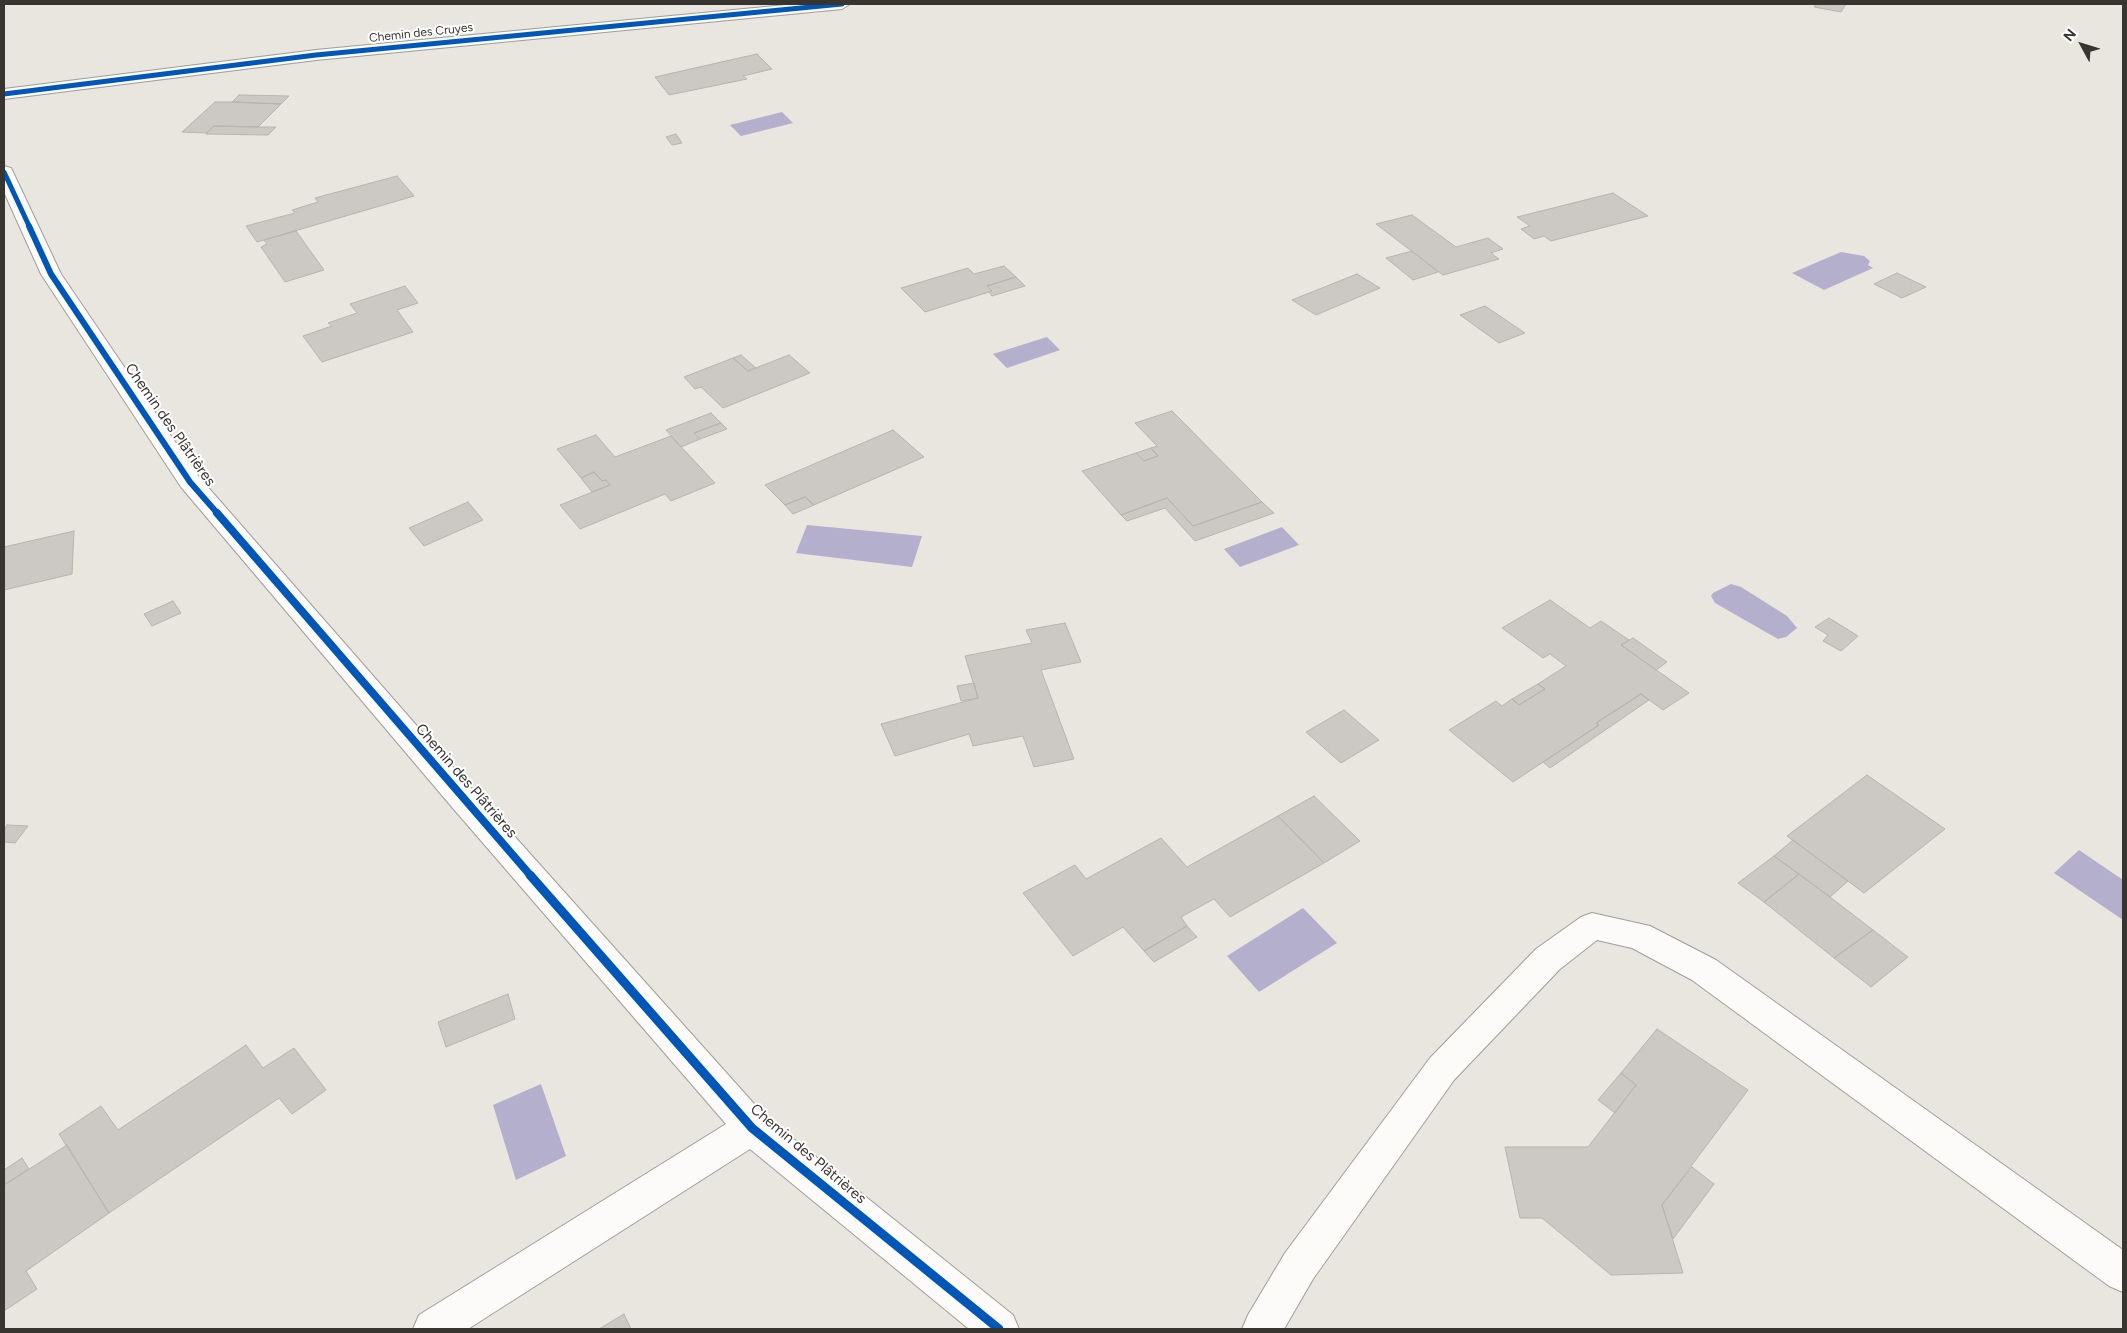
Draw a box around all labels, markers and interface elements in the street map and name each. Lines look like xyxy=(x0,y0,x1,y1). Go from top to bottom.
street label: Chemin des Cruyes xyxy=(368,20,474,46)
north arrow xyxy=(2057,20,2107,70)
text: N xyxy=(2060,26,2080,45)
street label: Chemin des Plâtrières xyxy=(121,360,219,490)
street label: Chemin des Plâtrières xyxy=(411,720,521,842)
street label: Chemin des Plâtrières xyxy=(746,1100,870,1208)

